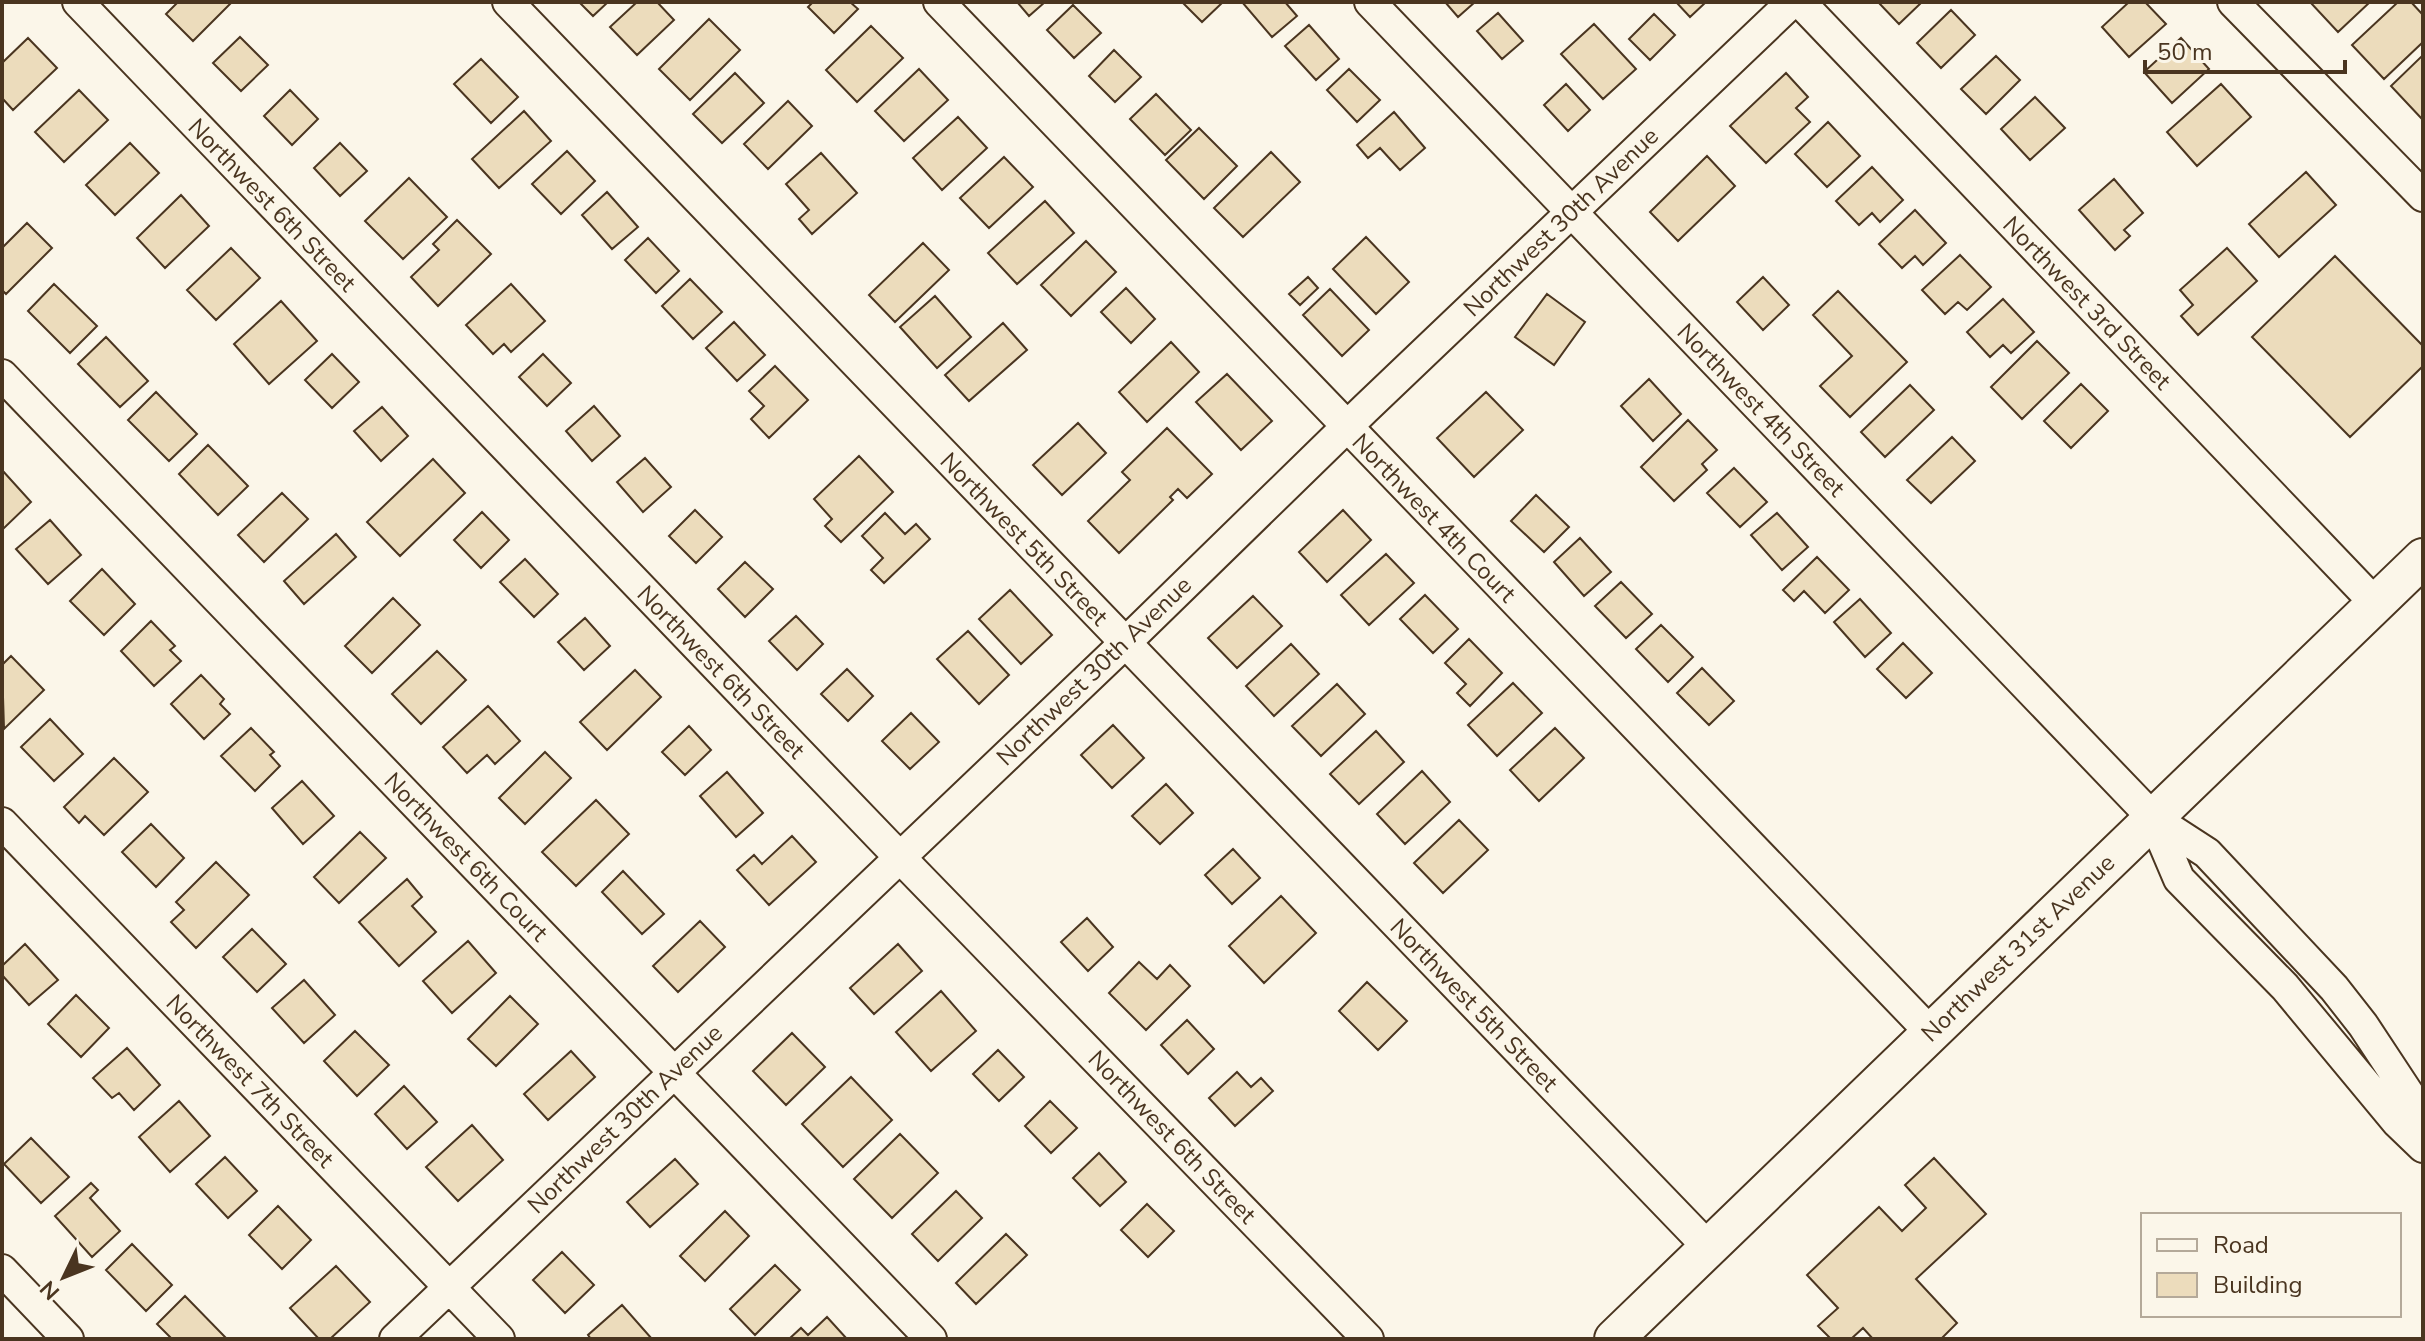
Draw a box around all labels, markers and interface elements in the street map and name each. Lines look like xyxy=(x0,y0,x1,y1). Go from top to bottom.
scale bar xyxy=(2145,24,2345,74)
text: 50 m xyxy=(2157,36,2213,68)
street label: Northwest 6th Street xyxy=(181,111,363,299)
street label: Northwest 30th Avenue xyxy=(1456,120,1666,324)
street label: Northwest 3rd Street xyxy=(1996,209,2179,397)
street label: Northwest 4th Street xyxy=(1670,316,1852,504)
street label: Northwest 4th Court xyxy=(1345,427,1524,610)
street label: Northwest 5th Street xyxy=(933,445,1115,633)
street label: Northwest 30th Avenue xyxy=(989,569,1199,773)
street label: Northwest 6th Street xyxy=(630,578,812,766)
street label: Northwest 6th Court xyxy=(377,766,556,949)
street label: Northwest 31st Avenue xyxy=(1914,847,2122,1049)
street label: Northwest 5th Street xyxy=(1383,911,1565,1099)
street label: Northwest 7th Street xyxy=(159,987,341,1175)
street label: Northwest 30th Avenue xyxy=(520,1017,730,1221)
street label: Northwest 6th Street xyxy=(1081,1043,1263,1231)
legend xyxy=(2141,1213,2401,1317)
text: Road xyxy=(2213,1229,2269,1261)
north arrow xyxy=(24,1237,104,1317)
text: Building xyxy=(2213,1269,2303,1301)
text: N xyxy=(34,1274,67,1306)

